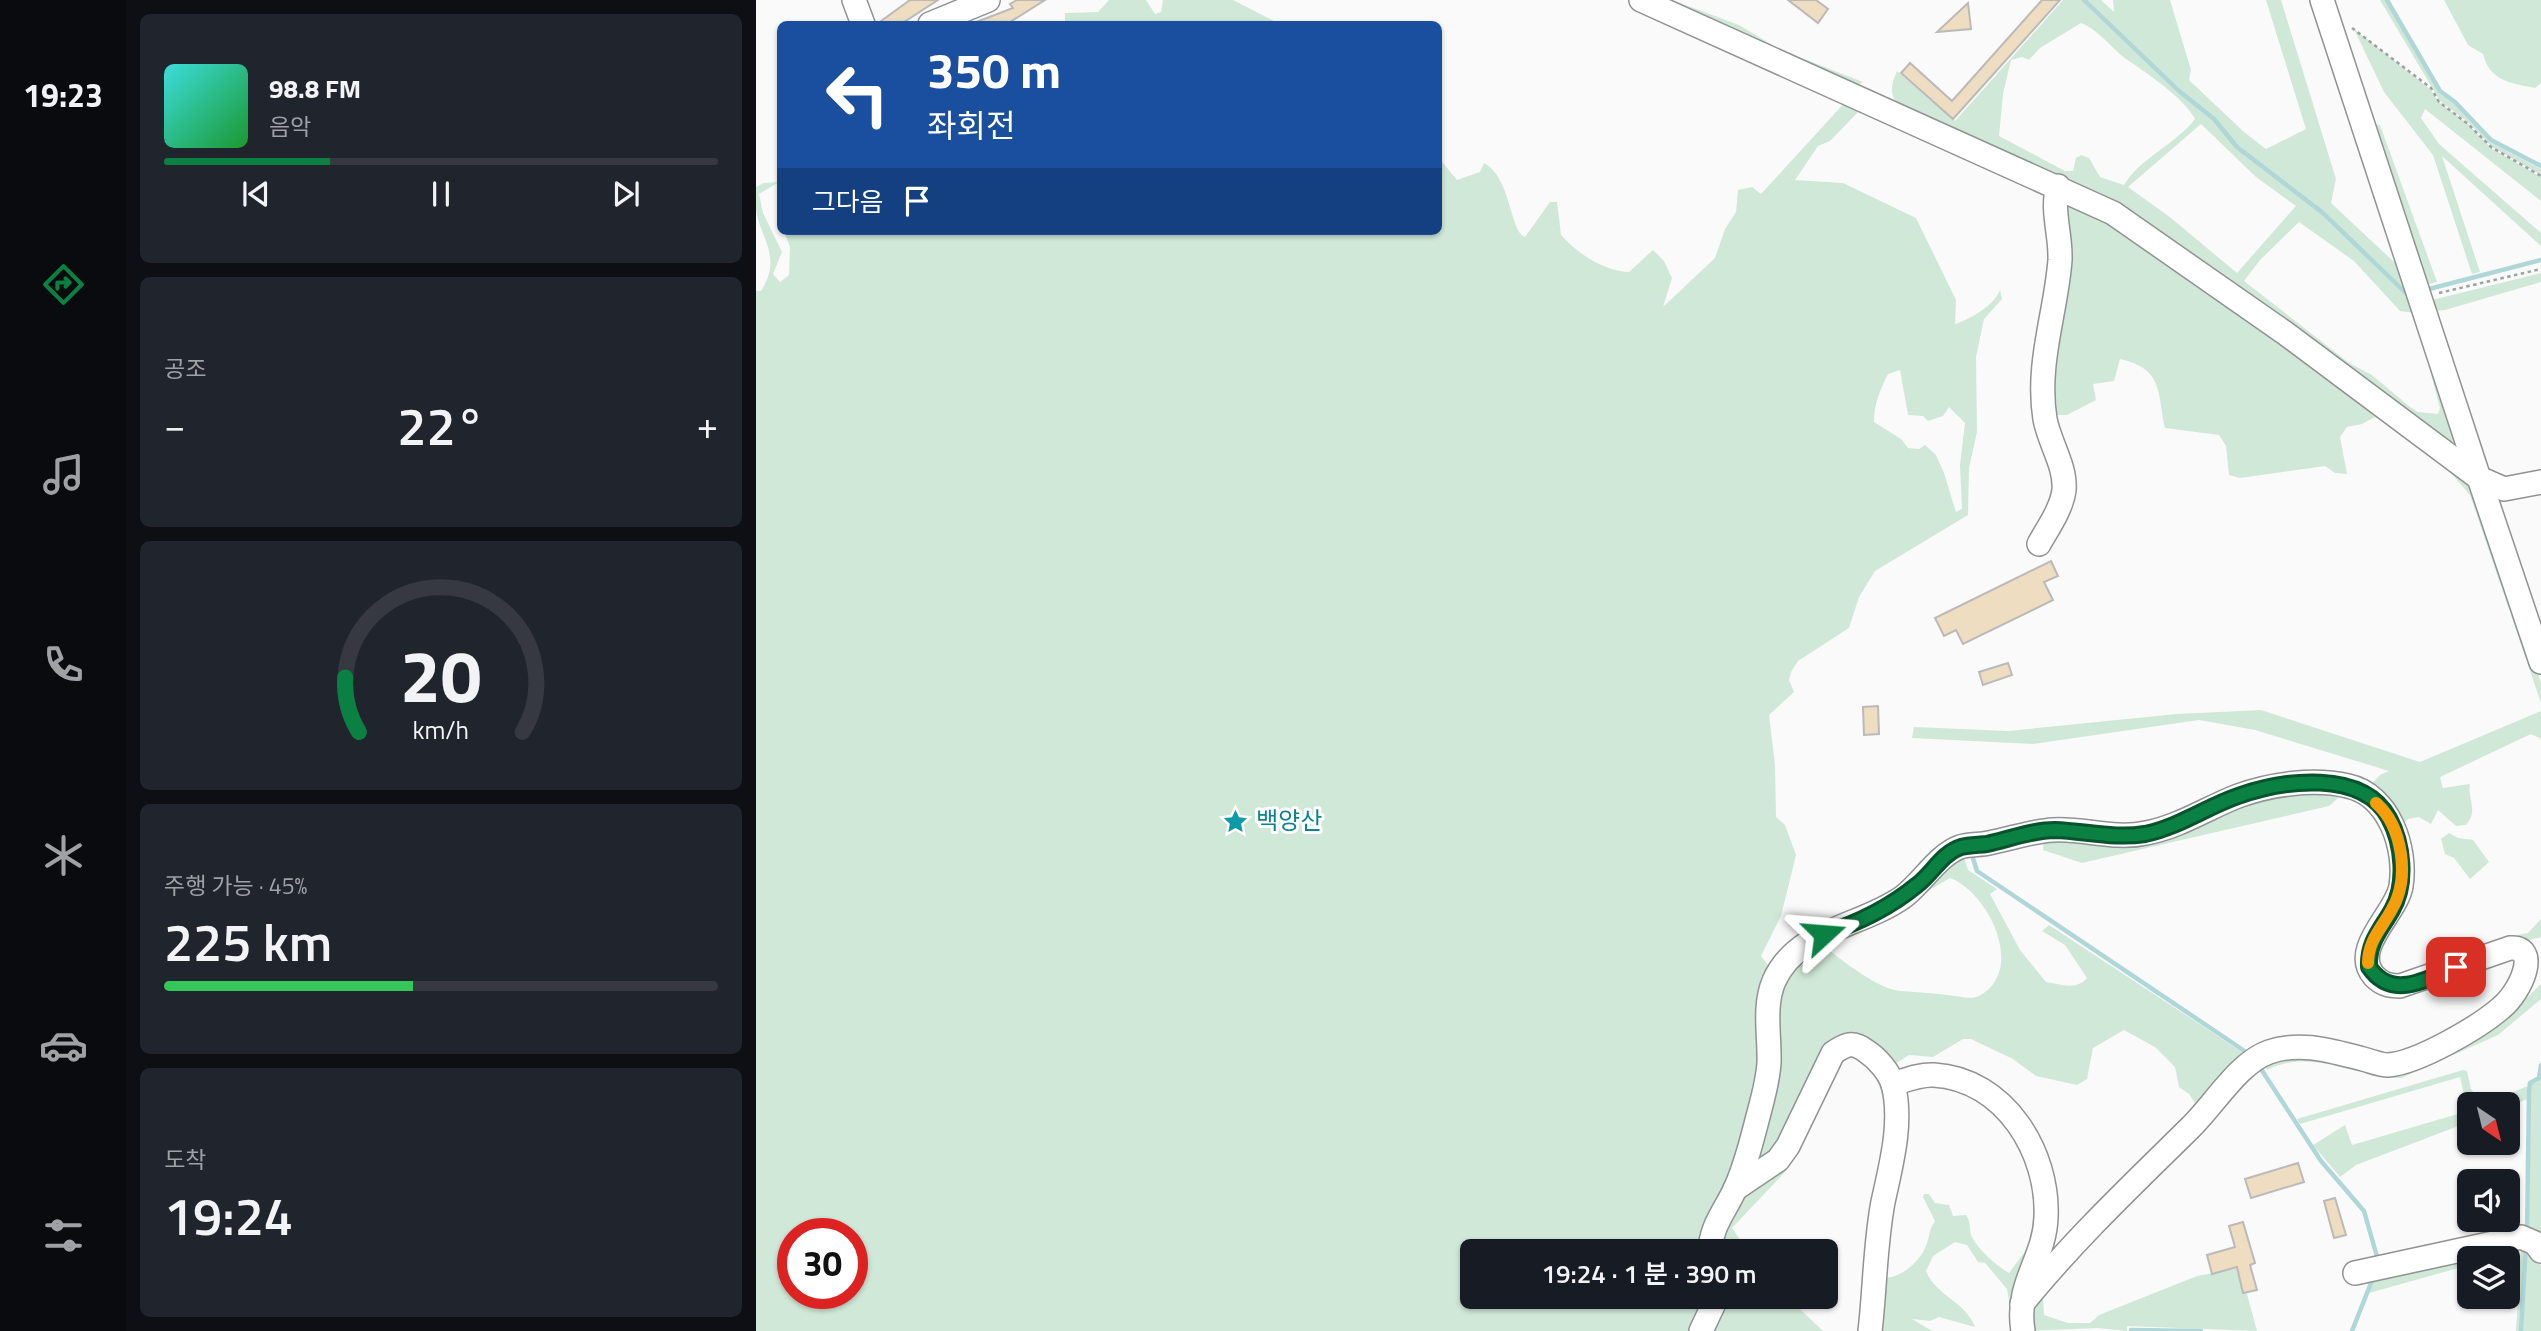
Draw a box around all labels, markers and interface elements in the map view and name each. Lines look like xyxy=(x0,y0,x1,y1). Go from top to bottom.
text: 350 m xyxy=(927,32,1061,107)
icon: left xyxy=(812,49,903,140)
text: 98.8 FM xyxy=(269,69,361,108)
text: 19:23 xyxy=(23,71,103,119)
text: 좌회전 xyxy=(927,101,1015,149)
text: 음악 xyxy=(269,109,311,144)
icon: previous xyxy=(237,175,275,213)
icon: pause xyxy=(422,175,460,213)
icon: next xyxy=(607,175,645,213)
text: 그다음 xyxy=(812,182,884,221)
icon: arrive xyxy=(898,182,936,220)
icon: directions xyxy=(39,260,88,309)
text: 공조 xyxy=(164,351,206,386)
text: 22° xyxy=(397,386,485,465)
text: − xyxy=(164,396,185,454)
text: + xyxy=(697,396,718,454)
icon: music xyxy=(39,450,88,499)
text: 20 xyxy=(400,620,482,730)
icon: phone xyxy=(39,640,88,689)
text: km/h xyxy=(413,710,469,748)
place label: 백양산 xyxy=(1256,802,1322,838)
place icon: 백양산 xyxy=(1222,807,1250,835)
icon: climate xyxy=(39,831,88,880)
text: 주행 가능 · 45% xyxy=(164,868,307,903)
position arrow xyxy=(1787,897,1861,971)
text: 225 km xyxy=(164,902,332,981)
pin xyxy=(2426,937,2486,997)
icon: arrive xyxy=(2437,948,2475,986)
icon: car xyxy=(39,1021,88,1070)
north arrow xyxy=(2457,1092,2520,1155)
map controls xyxy=(2457,1092,2520,1309)
text: 도착 xyxy=(164,1142,206,1177)
button: sound xyxy=(2457,1169,2520,1232)
text: 19:24 xyxy=(164,1176,293,1255)
icon: filters xyxy=(39,1211,88,1260)
speed limit sign: 30 xyxy=(777,1218,868,1309)
button: layers xyxy=(2457,1246,2520,1309)
text: 19:24 · 1 분 · 390 m xyxy=(1541,1254,1757,1293)

